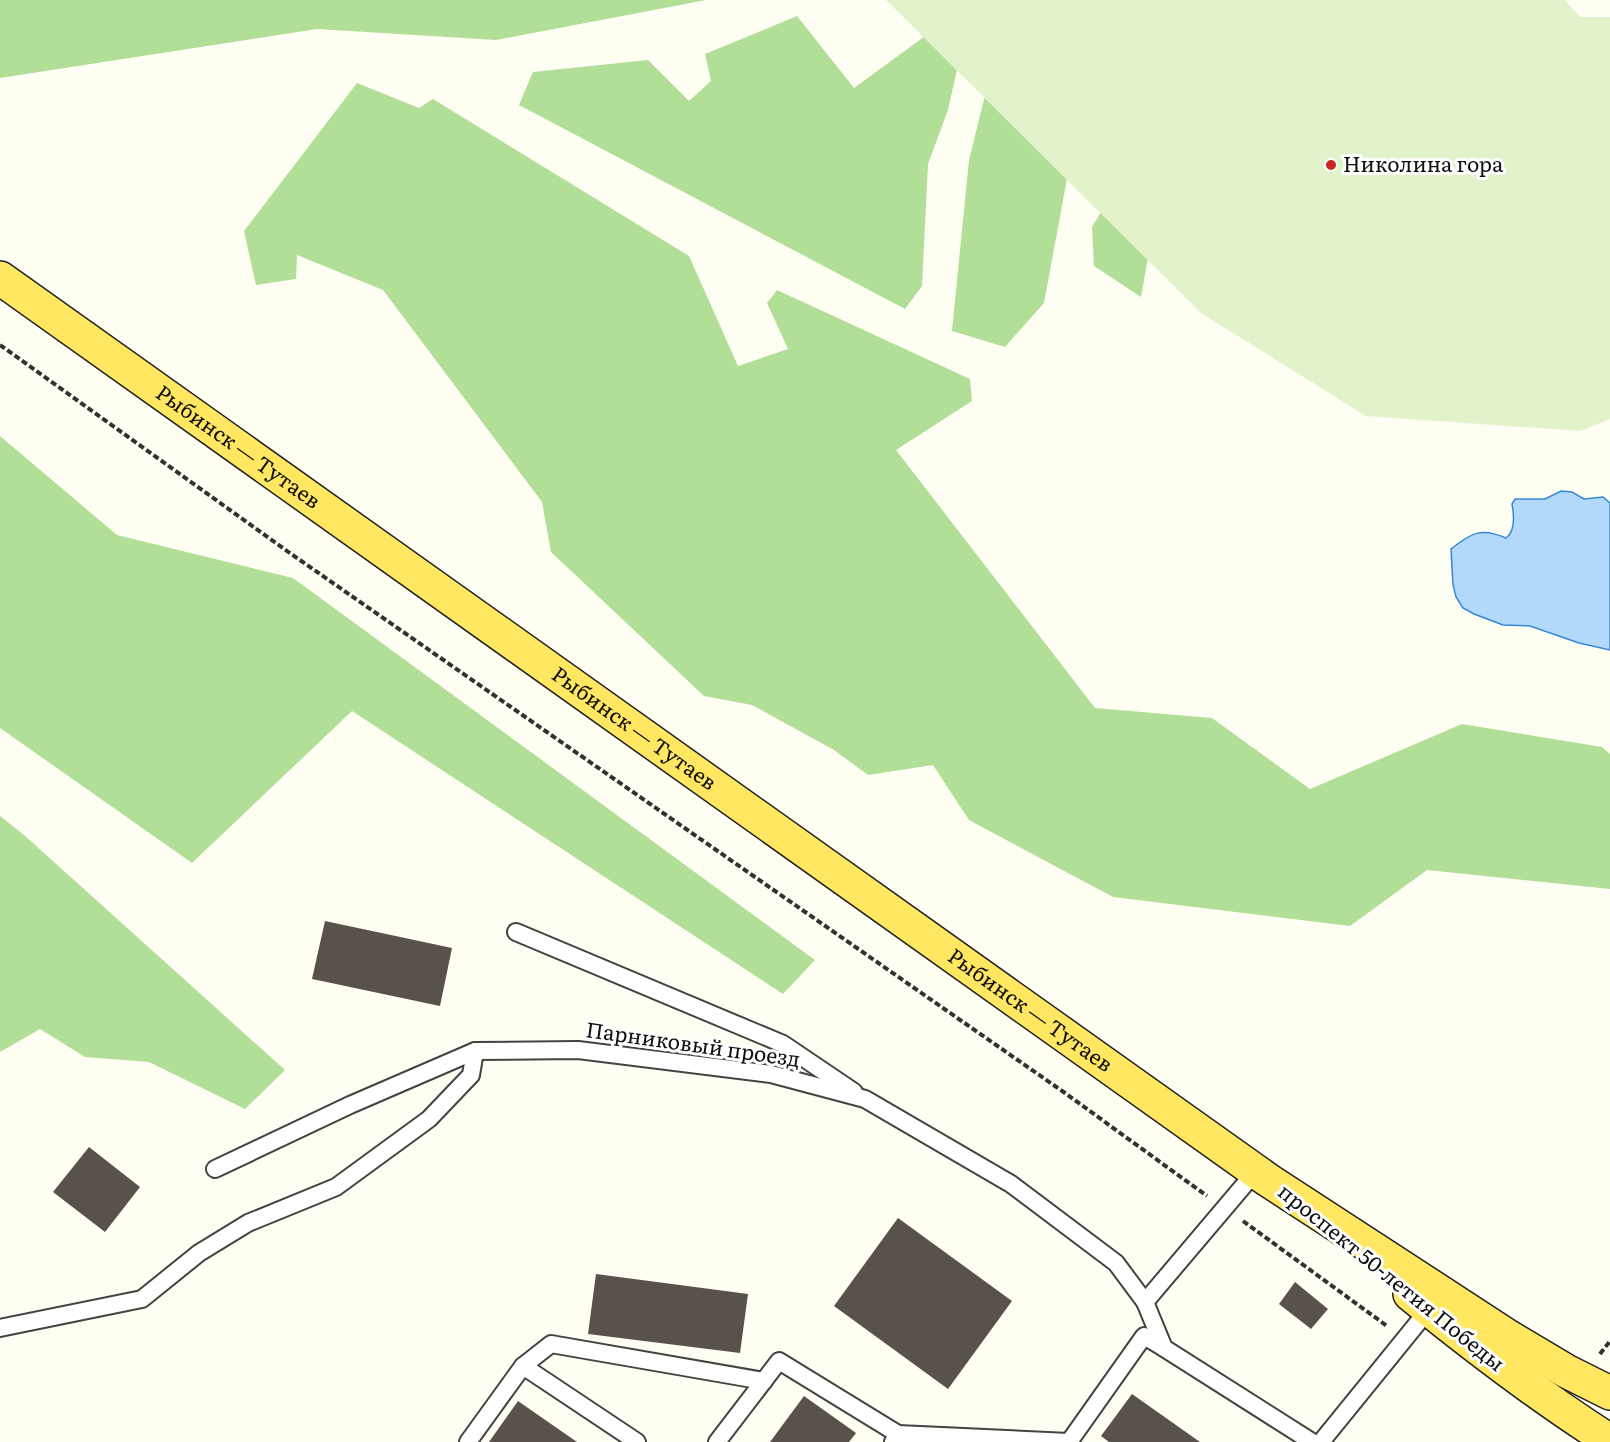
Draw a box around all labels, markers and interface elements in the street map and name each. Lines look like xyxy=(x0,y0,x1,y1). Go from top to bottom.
place label: Николина гора xyxy=(1343,147,1504,178)
marker: Николина гора xyxy=(1324,158,1338,172)
street label: Рыбинск — Тутаев xyxy=(151,376,328,515)
street label: Рыбинск — Тутаев xyxy=(547,658,724,796)
street label: Рыбинск — Тутаев xyxy=(943,939,1120,1078)
street label: Парниковый проезд xyxy=(584,1012,802,1073)
street label: проспект 50-летия Победы xyxy=(1273,1175,1513,1377)

